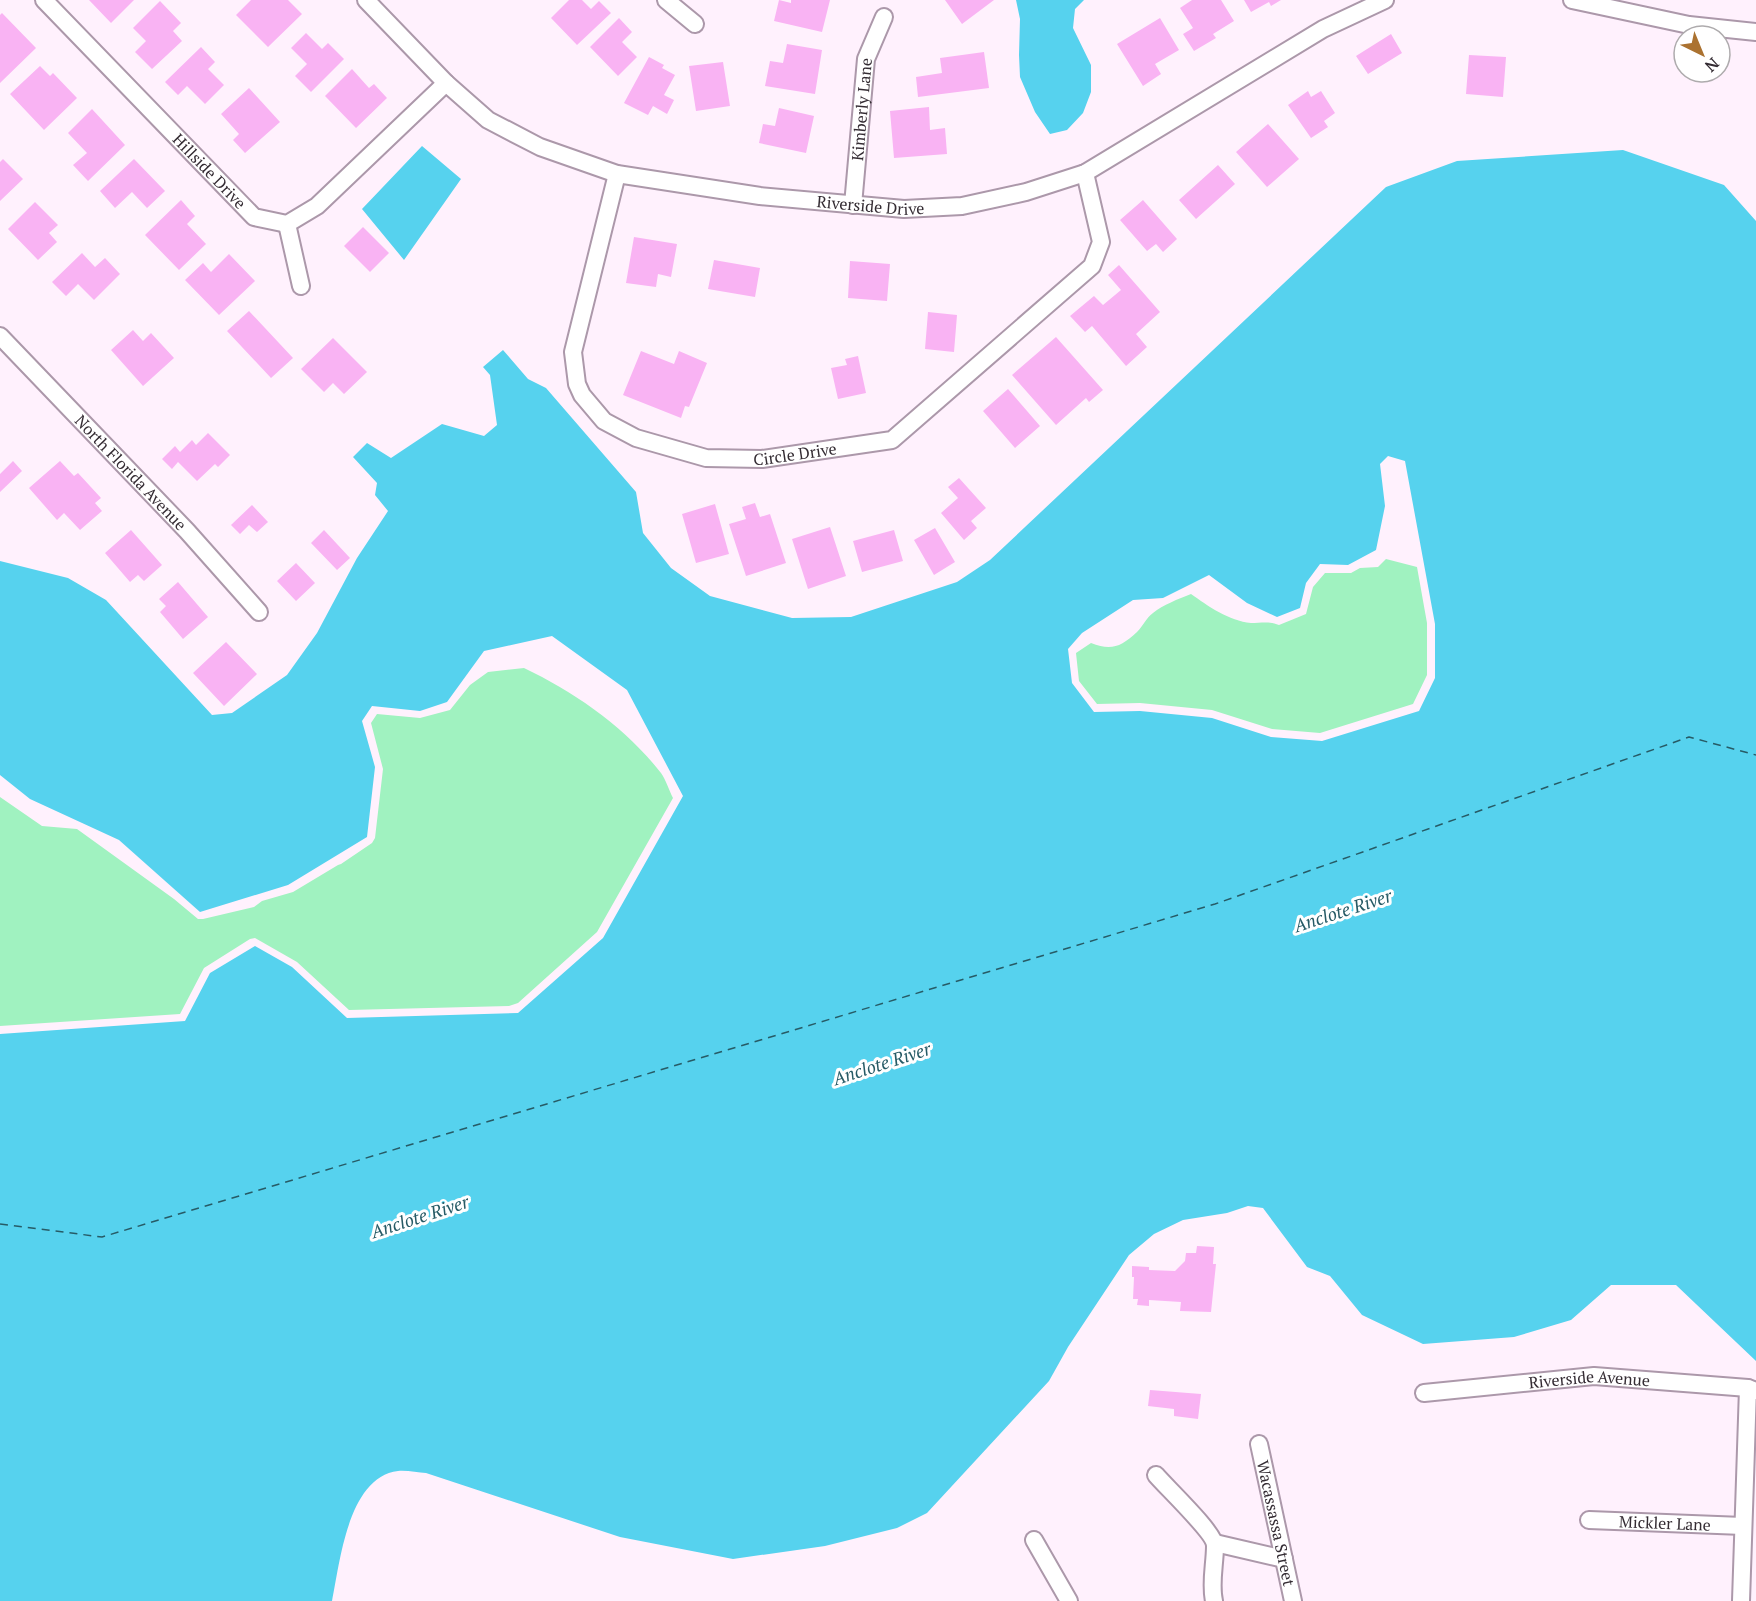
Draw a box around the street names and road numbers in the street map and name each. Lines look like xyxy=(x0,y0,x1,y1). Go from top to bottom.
street label: Kimberly Lane xyxy=(846,57,877,162)
street label: Hillside Drive xyxy=(168,129,251,214)
street label: Riverside Drive xyxy=(816,190,925,220)
street label: North Florida Avenue xyxy=(70,410,191,535)
street label: Circle Drive xyxy=(753,437,838,470)
street label: Riverside Avenue xyxy=(1527,1365,1651,1393)
street label: Wacassassa Street xyxy=(1252,1458,1300,1588)
street label: Mickler Lane xyxy=(1619,1510,1711,1536)

